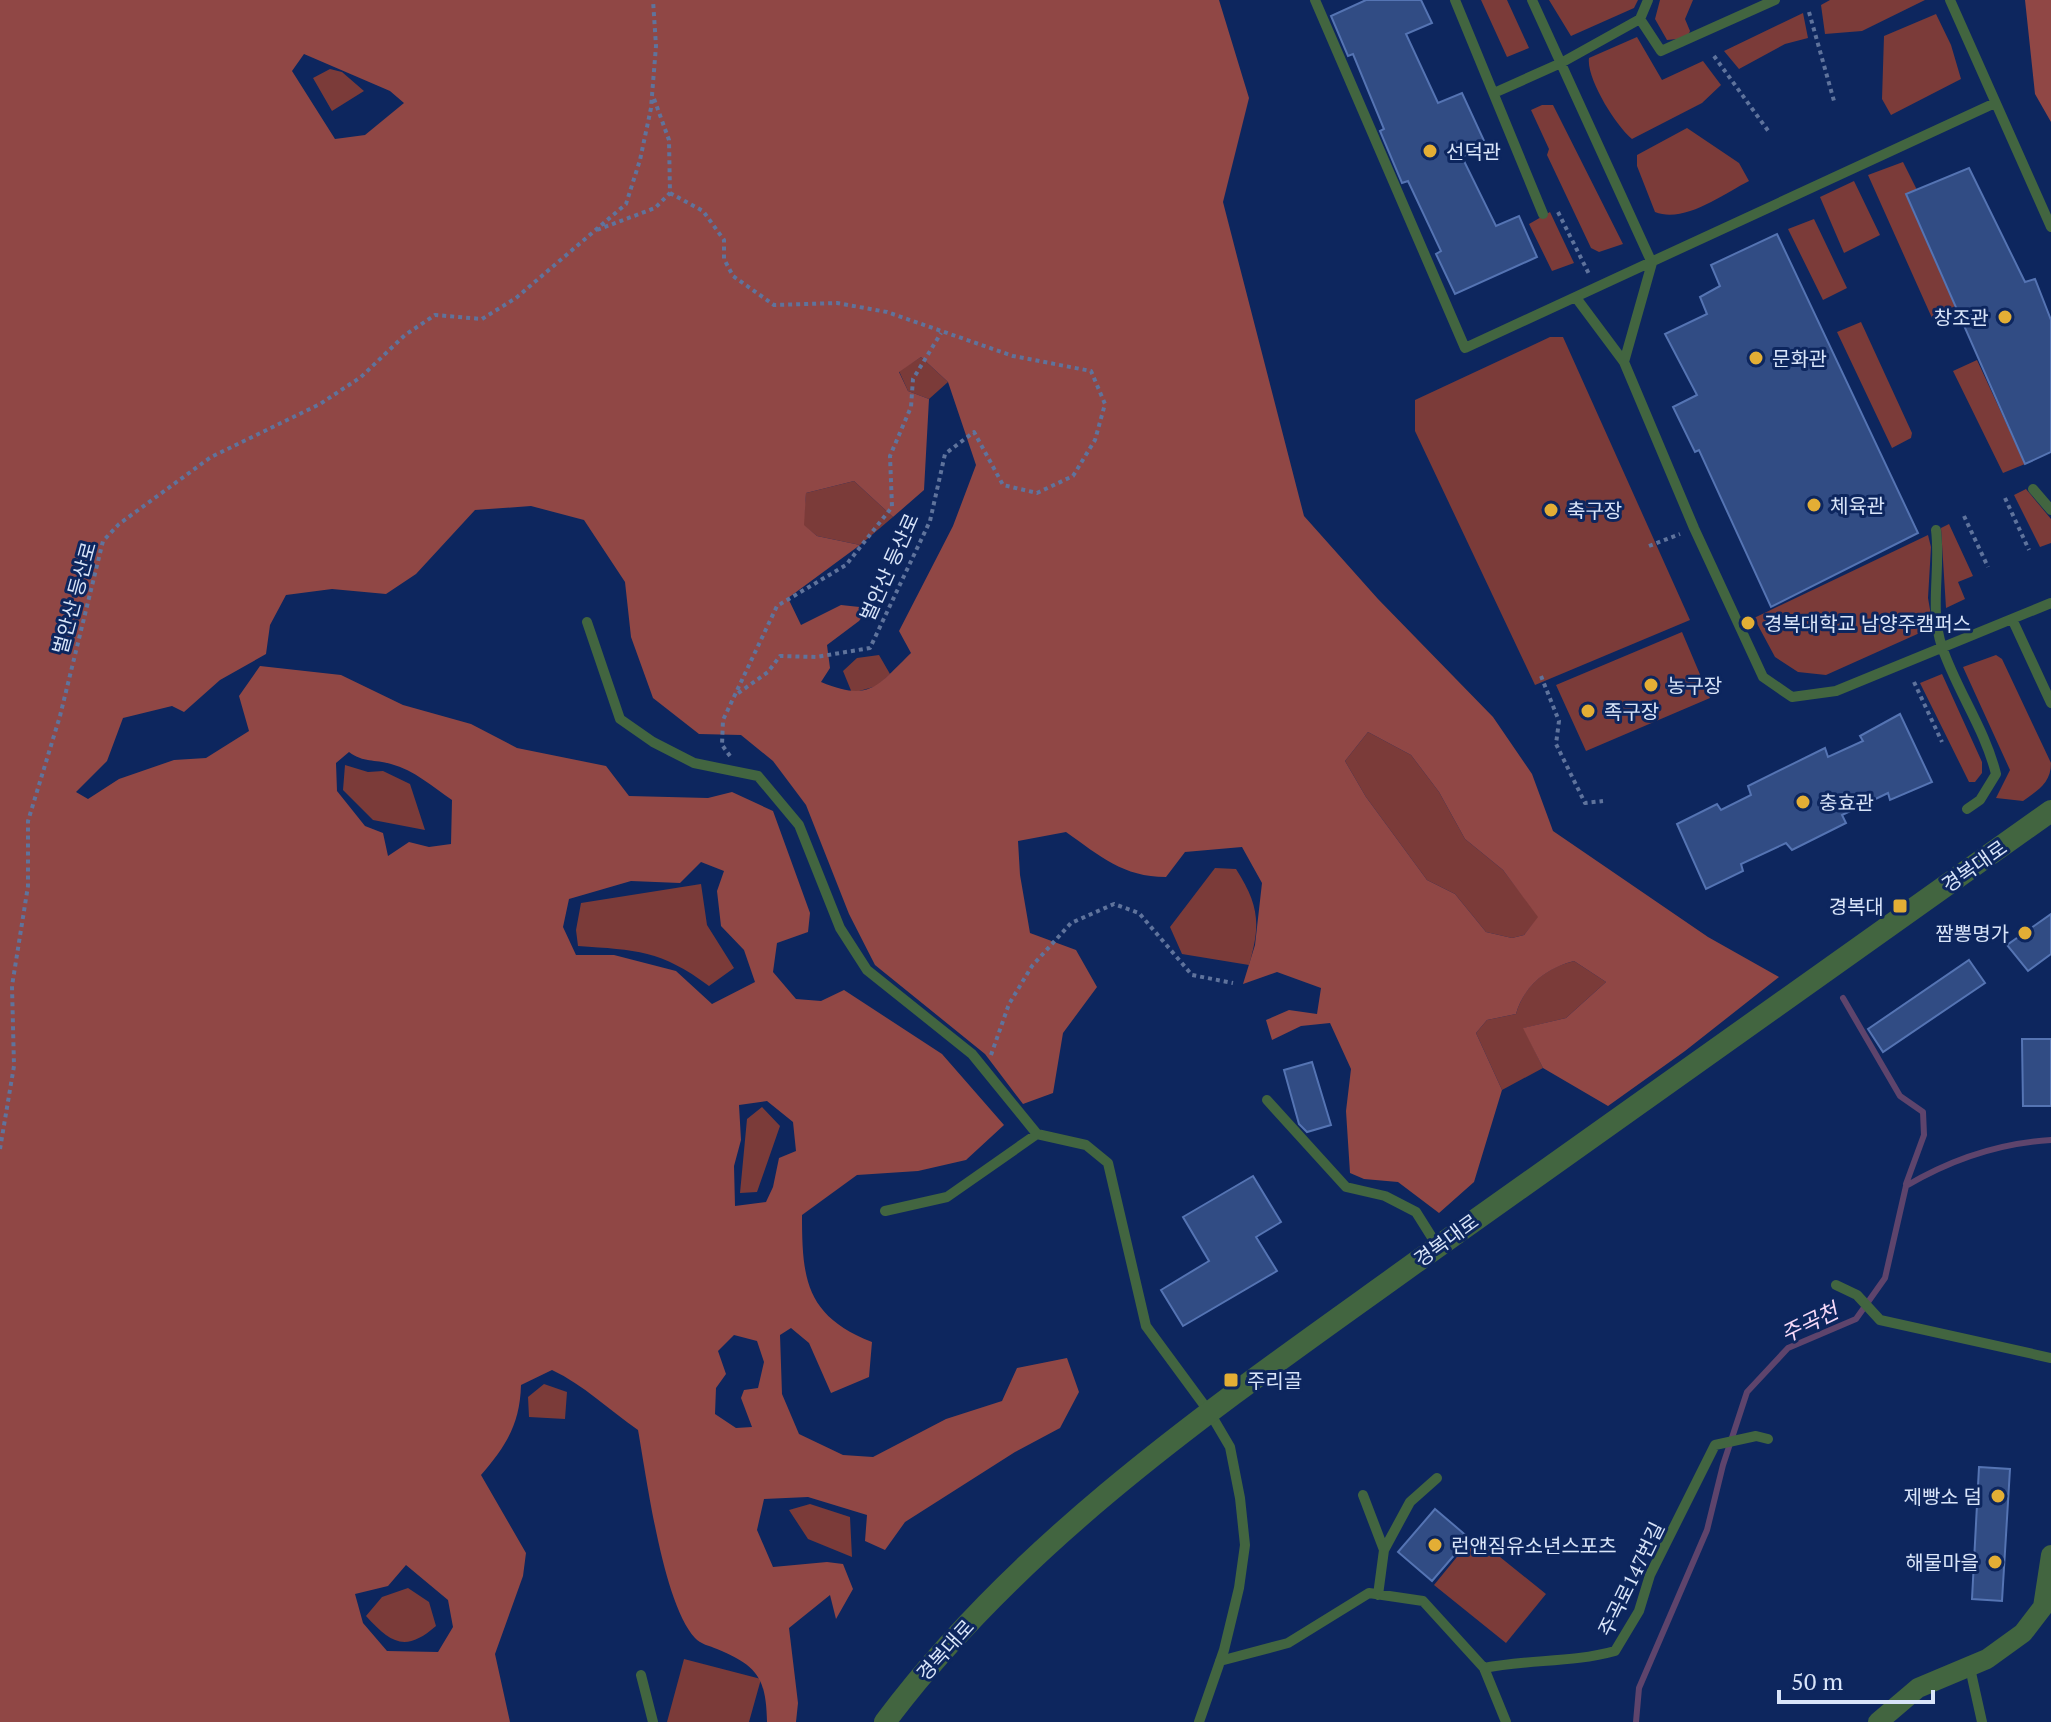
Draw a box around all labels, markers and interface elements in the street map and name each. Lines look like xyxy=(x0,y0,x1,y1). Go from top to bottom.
place label: 선덕관 xyxy=(1446,138,1501,165)
marker: 선덕관 xyxy=(1421,142,1439,160)
place label: 창조관 xyxy=(1934,304,1989,331)
marker: 창조관 xyxy=(1996,308,2014,326)
place label: 문화관 xyxy=(1772,345,1827,372)
marker: 문화관 xyxy=(1747,349,1765,367)
place label: 체육관 xyxy=(1830,492,1885,519)
marker: 체육관 xyxy=(1805,496,1823,514)
place label: 축구장 xyxy=(1567,497,1622,524)
marker: 축구장 xyxy=(1542,501,1560,519)
street label: 벌안산 등산로 xyxy=(853,509,925,625)
street label: 벌안산 등산로 xyxy=(46,539,102,657)
place label: 경복대학교 남양주캠퍼스 xyxy=(1764,610,1971,637)
marker: 경복대학교 남양주캠퍼스 xyxy=(1739,614,1757,632)
place label: 농구장 xyxy=(1667,672,1722,699)
marker: 농구장 xyxy=(1642,676,1660,694)
place label: 족구장 xyxy=(1604,698,1659,725)
marker: 족구장 xyxy=(1579,702,1597,720)
place label: 충효관 xyxy=(1819,789,1874,816)
marker: 충효관 xyxy=(1794,793,1812,811)
street label: 경복대로 xyxy=(1936,834,2012,898)
place label: 경복대 xyxy=(1829,893,1884,920)
marker: 경복대 xyxy=(1891,897,1909,915)
place label: 짬뽕명가 xyxy=(1935,920,2009,947)
marker: 짬뽕명가 xyxy=(2016,924,2034,942)
street label: 경복대로 xyxy=(1408,1207,1484,1273)
water label: 주곡천 xyxy=(1775,1294,1845,1348)
place label: 주리골 xyxy=(1247,1367,1302,1394)
marker: 주리골 xyxy=(1222,1371,1240,1389)
place label: 제빵소 덤 xyxy=(1904,1483,1982,1510)
marker: 제빵소 덤 xyxy=(1989,1487,2007,1505)
street label: 주곡로147번길 xyxy=(1592,1517,1670,1641)
place label: 런앤짐유소년스포츠 xyxy=(1451,1532,1617,1559)
marker: 런앤짐유소년스포츠 xyxy=(1426,1536,1444,1554)
place label: 해물마을 xyxy=(1905,1549,1979,1576)
marker: 해물마을 xyxy=(1986,1553,2004,1571)
street label: 경복대로 xyxy=(910,1614,980,1686)
scale bar xyxy=(1779,1654,1933,1704)
text: 50 m xyxy=(1791,1665,1843,1697)

